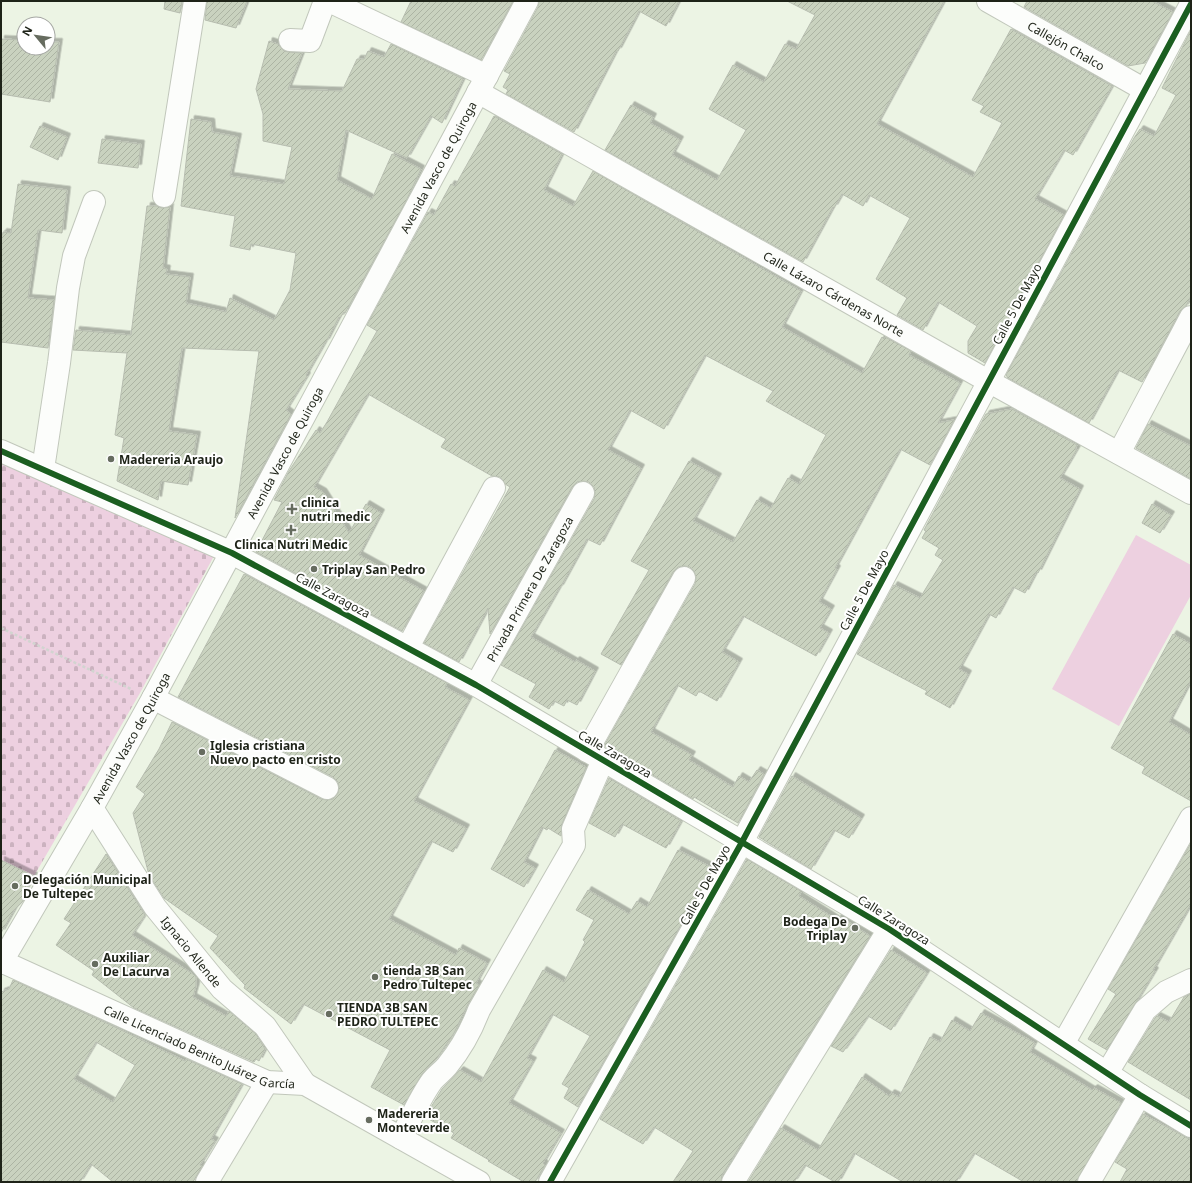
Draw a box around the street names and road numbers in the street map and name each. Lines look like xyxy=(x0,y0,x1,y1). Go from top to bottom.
street label: Callejón Chalco xyxy=(1025,17,1108,74)
street label: Avenida Vasco de Quiroga xyxy=(396,98,480,236)
street label: Calle Lázaro Cárdenas Norte xyxy=(760,247,908,341)
street label: Calle 5 De Mayo xyxy=(988,260,1046,348)
street label: Avenida Vasco de Quiroga xyxy=(242,384,327,522)
street label: Privada Primera De Zaragoza xyxy=(482,513,577,665)
street label: Calle 5 De Mayo xyxy=(835,546,893,634)
street label: Calle Zaragoza xyxy=(293,568,373,622)
street label: Avenida Vasco de Quiroga xyxy=(88,669,174,806)
street label: Calle Zaragoza xyxy=(575,726,655,782)
street label: Calle 5 De Mayo xyxy=(676,842,734,928)
street label: Calle Zaragoza xyxy=(855,891,933,949)
street label: Ignacio Allende xyxy=(157,913,226,991)
street label: Calle Licenciado Benito Juárez García xyxy=(101,1000,295,1092)

